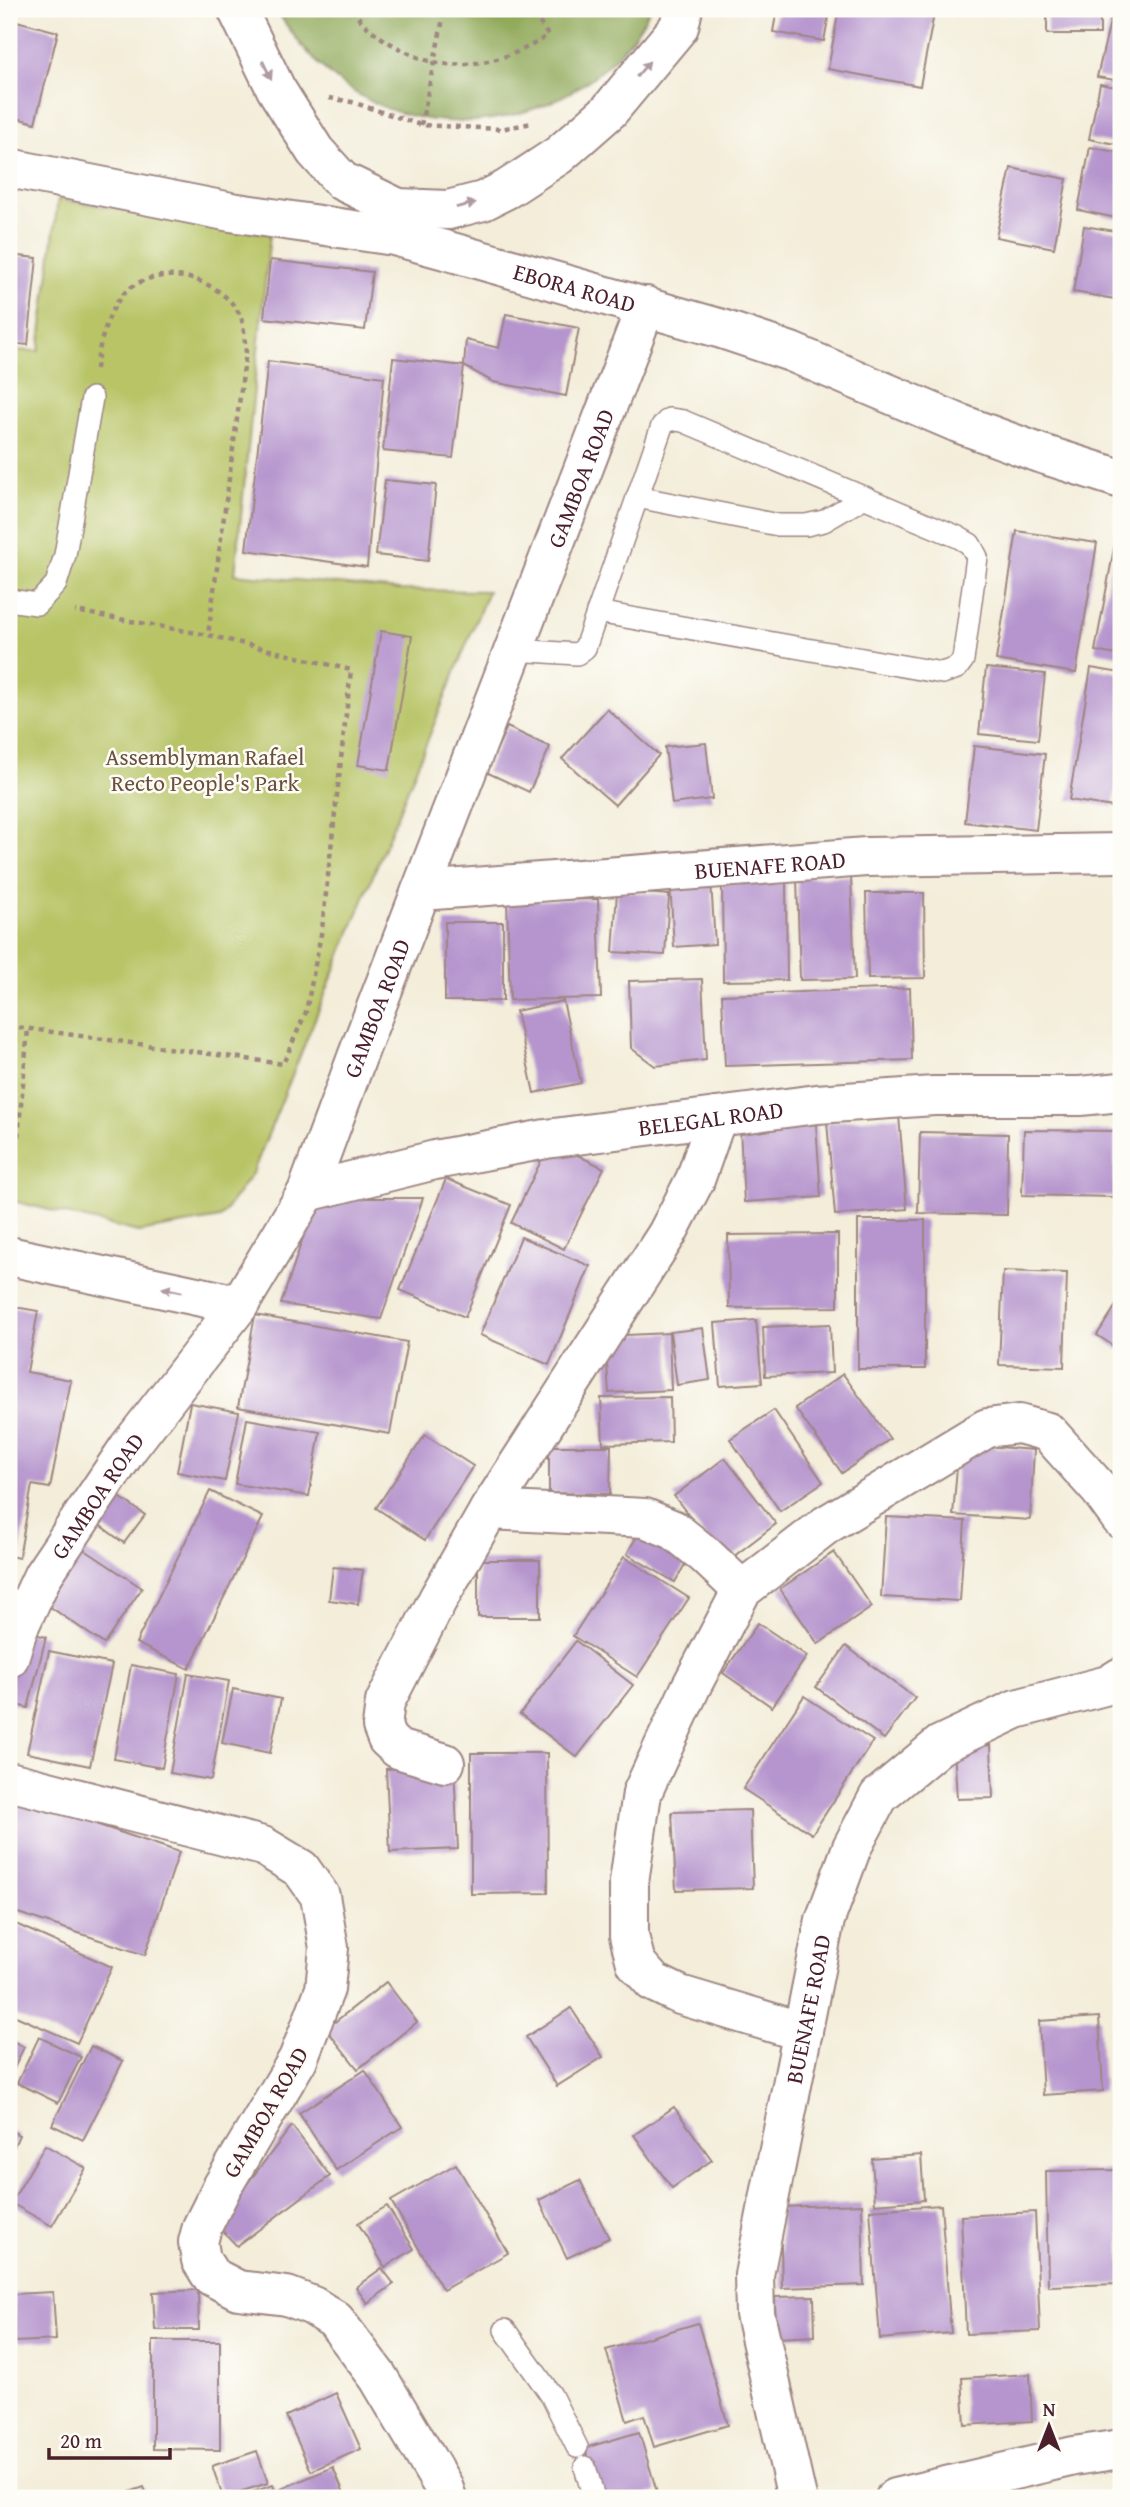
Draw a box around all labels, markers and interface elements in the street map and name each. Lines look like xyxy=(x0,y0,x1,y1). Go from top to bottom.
one-way arrow xyxy=(261,60,273,80)
one-way arrow xyxy=(636,61,651,79)
one-way arrow xyxy=(455,200,477,211)
street label: EBORA ROAD xyxy=(510,254,640,320)
street label: GAMBOA ROAD xyxy=(538,404,621,552)
park label: Assemblyman Rafael Recto People's Park xyxy=(106,740,304,799)
street label: BUENAFE ROAD xyxy=(693,842,847,887)
street label: GAMBOA ROAD xyxy=(334,934,418,1082)
street label: BELEGAL ROAD xyxy=(636,1092,785,1143)
one-way arrow xyxy=(161,1285,183,1296)
street label: GAMBOA ROAD xyxy=(42,1425,151,1565)
street label: BUENAFE ROAD xyxy=(776,1932,838,2086)
street label: GAMBOA ROAD xyxy=(214,2040,316,2184)
north arrow xyxy=(1014,2392,1084,2462)
text: N xyxy=(1043,2395,1056,2423)
scale bar xyxy=(49,2416,170,2460)
text: 20 m xyxy=(60,2425,102,2456)

